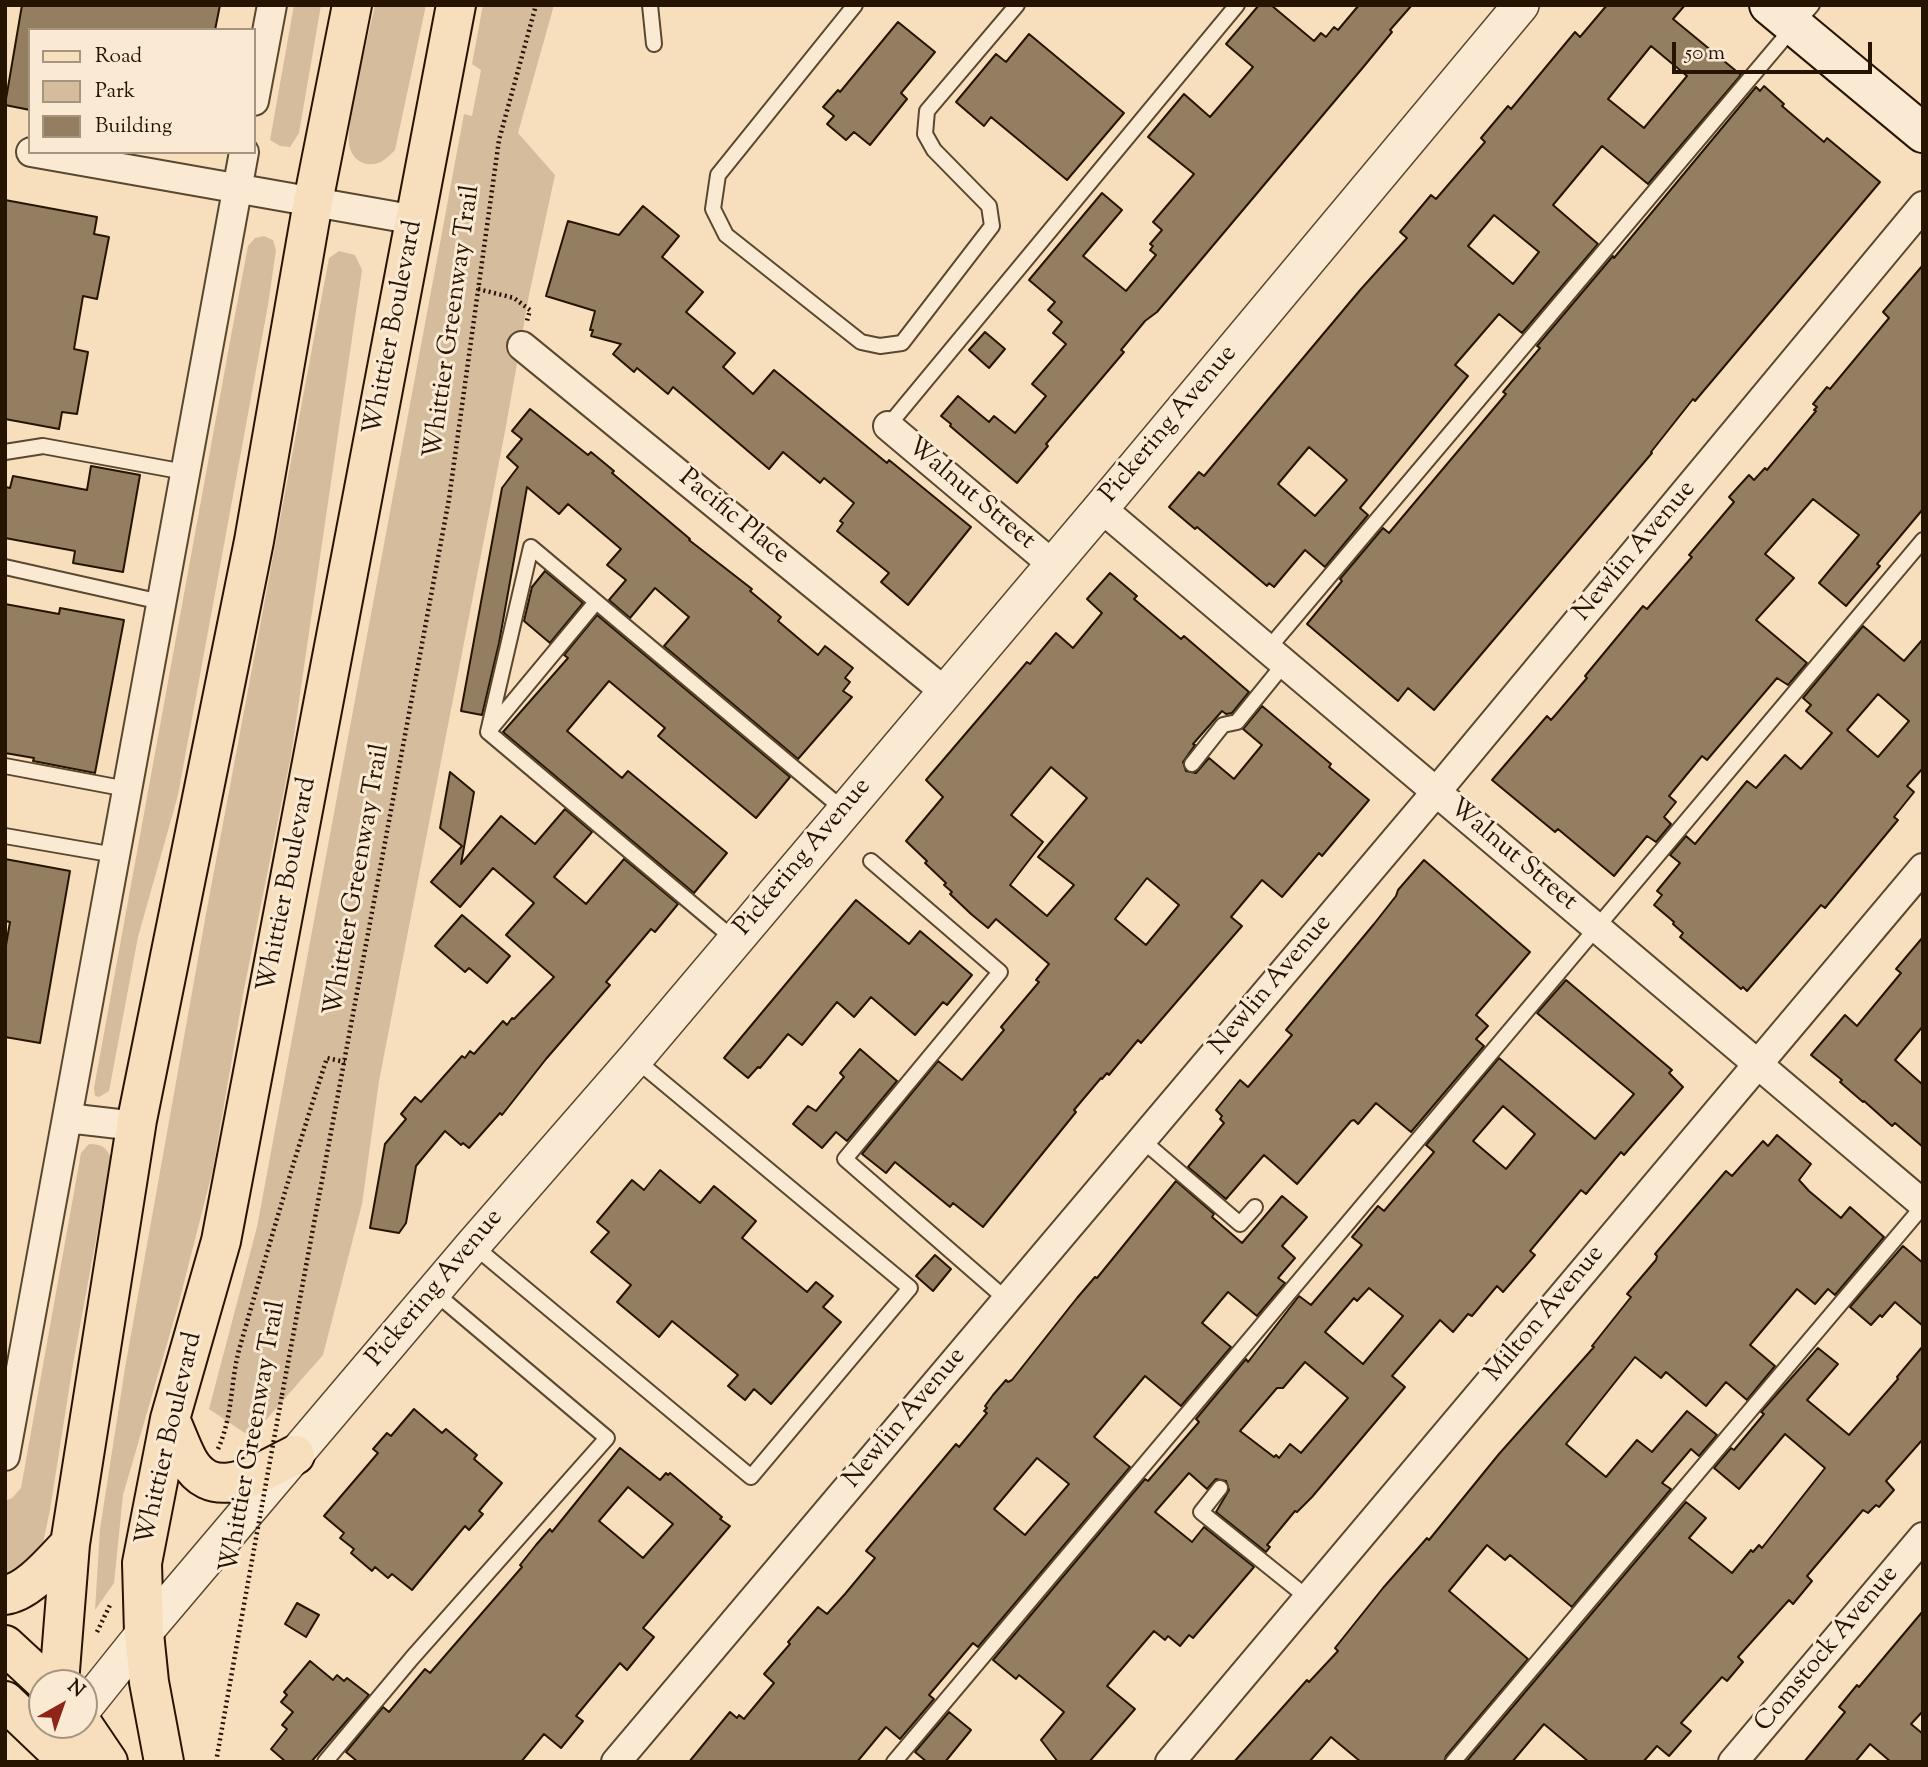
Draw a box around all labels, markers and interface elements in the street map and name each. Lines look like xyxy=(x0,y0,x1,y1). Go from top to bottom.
legend xyxy=(28,28,256,154)
scale bar xyxy=(1676,28,1876,72)
text: 50 m xyxy=(1685,39,1725,69)
text: Road xyxy=(95,42,142,72)
text: Park xyxy=(95,77,135,107)
text: Building xyxy=(95,112,172,142)
street label: Whittier Greenway Trail xyxy=(419,183,489,461)
street label: Whittier Boulevard xyxy=(359,218,431,438)
street label: Pickering Avenue xyxy=(1095,340,1245,510)
street label: Walnut Street xyxy=(899,432,1041,558)
street label: Pacific Place xyxy=(671,464,795,572)
street label: Newlin Avenue xyxy=(1568,475,1704,629)
street label: Whittier Greenway Trail xyxy=(320,742,398,1018)
street label: Pickering Avenue xyxy=(729,773,879,943)
street label: Whittier Boulevard xyxy=(253,775,325,995)
street label: Walnut Street xyxy=(1441,793,1583,919)
street label: Newlin Avenue xyxy=(1204,909,1340,1063)
street label: Pickering Avenue xyxy=(361,1204,511,1374)
street label: Milton Avenue xyxy=(1480,1240,1612,1390)
street label: Whittier Greenway Trail xyxy=(216,1299,294,1575)
street label: Whittier Boulevard xyxy=(131,1329,211,1549)
street label: Newlin Avenue xyxy=(838,1342,974,1496)
street label: Comstock Avenue xyxy=(1749,1561,1907,1739)
north arrow xyxy=(28,1669,98,1739)
text: N xyxy=(61,1674,90,1704)

